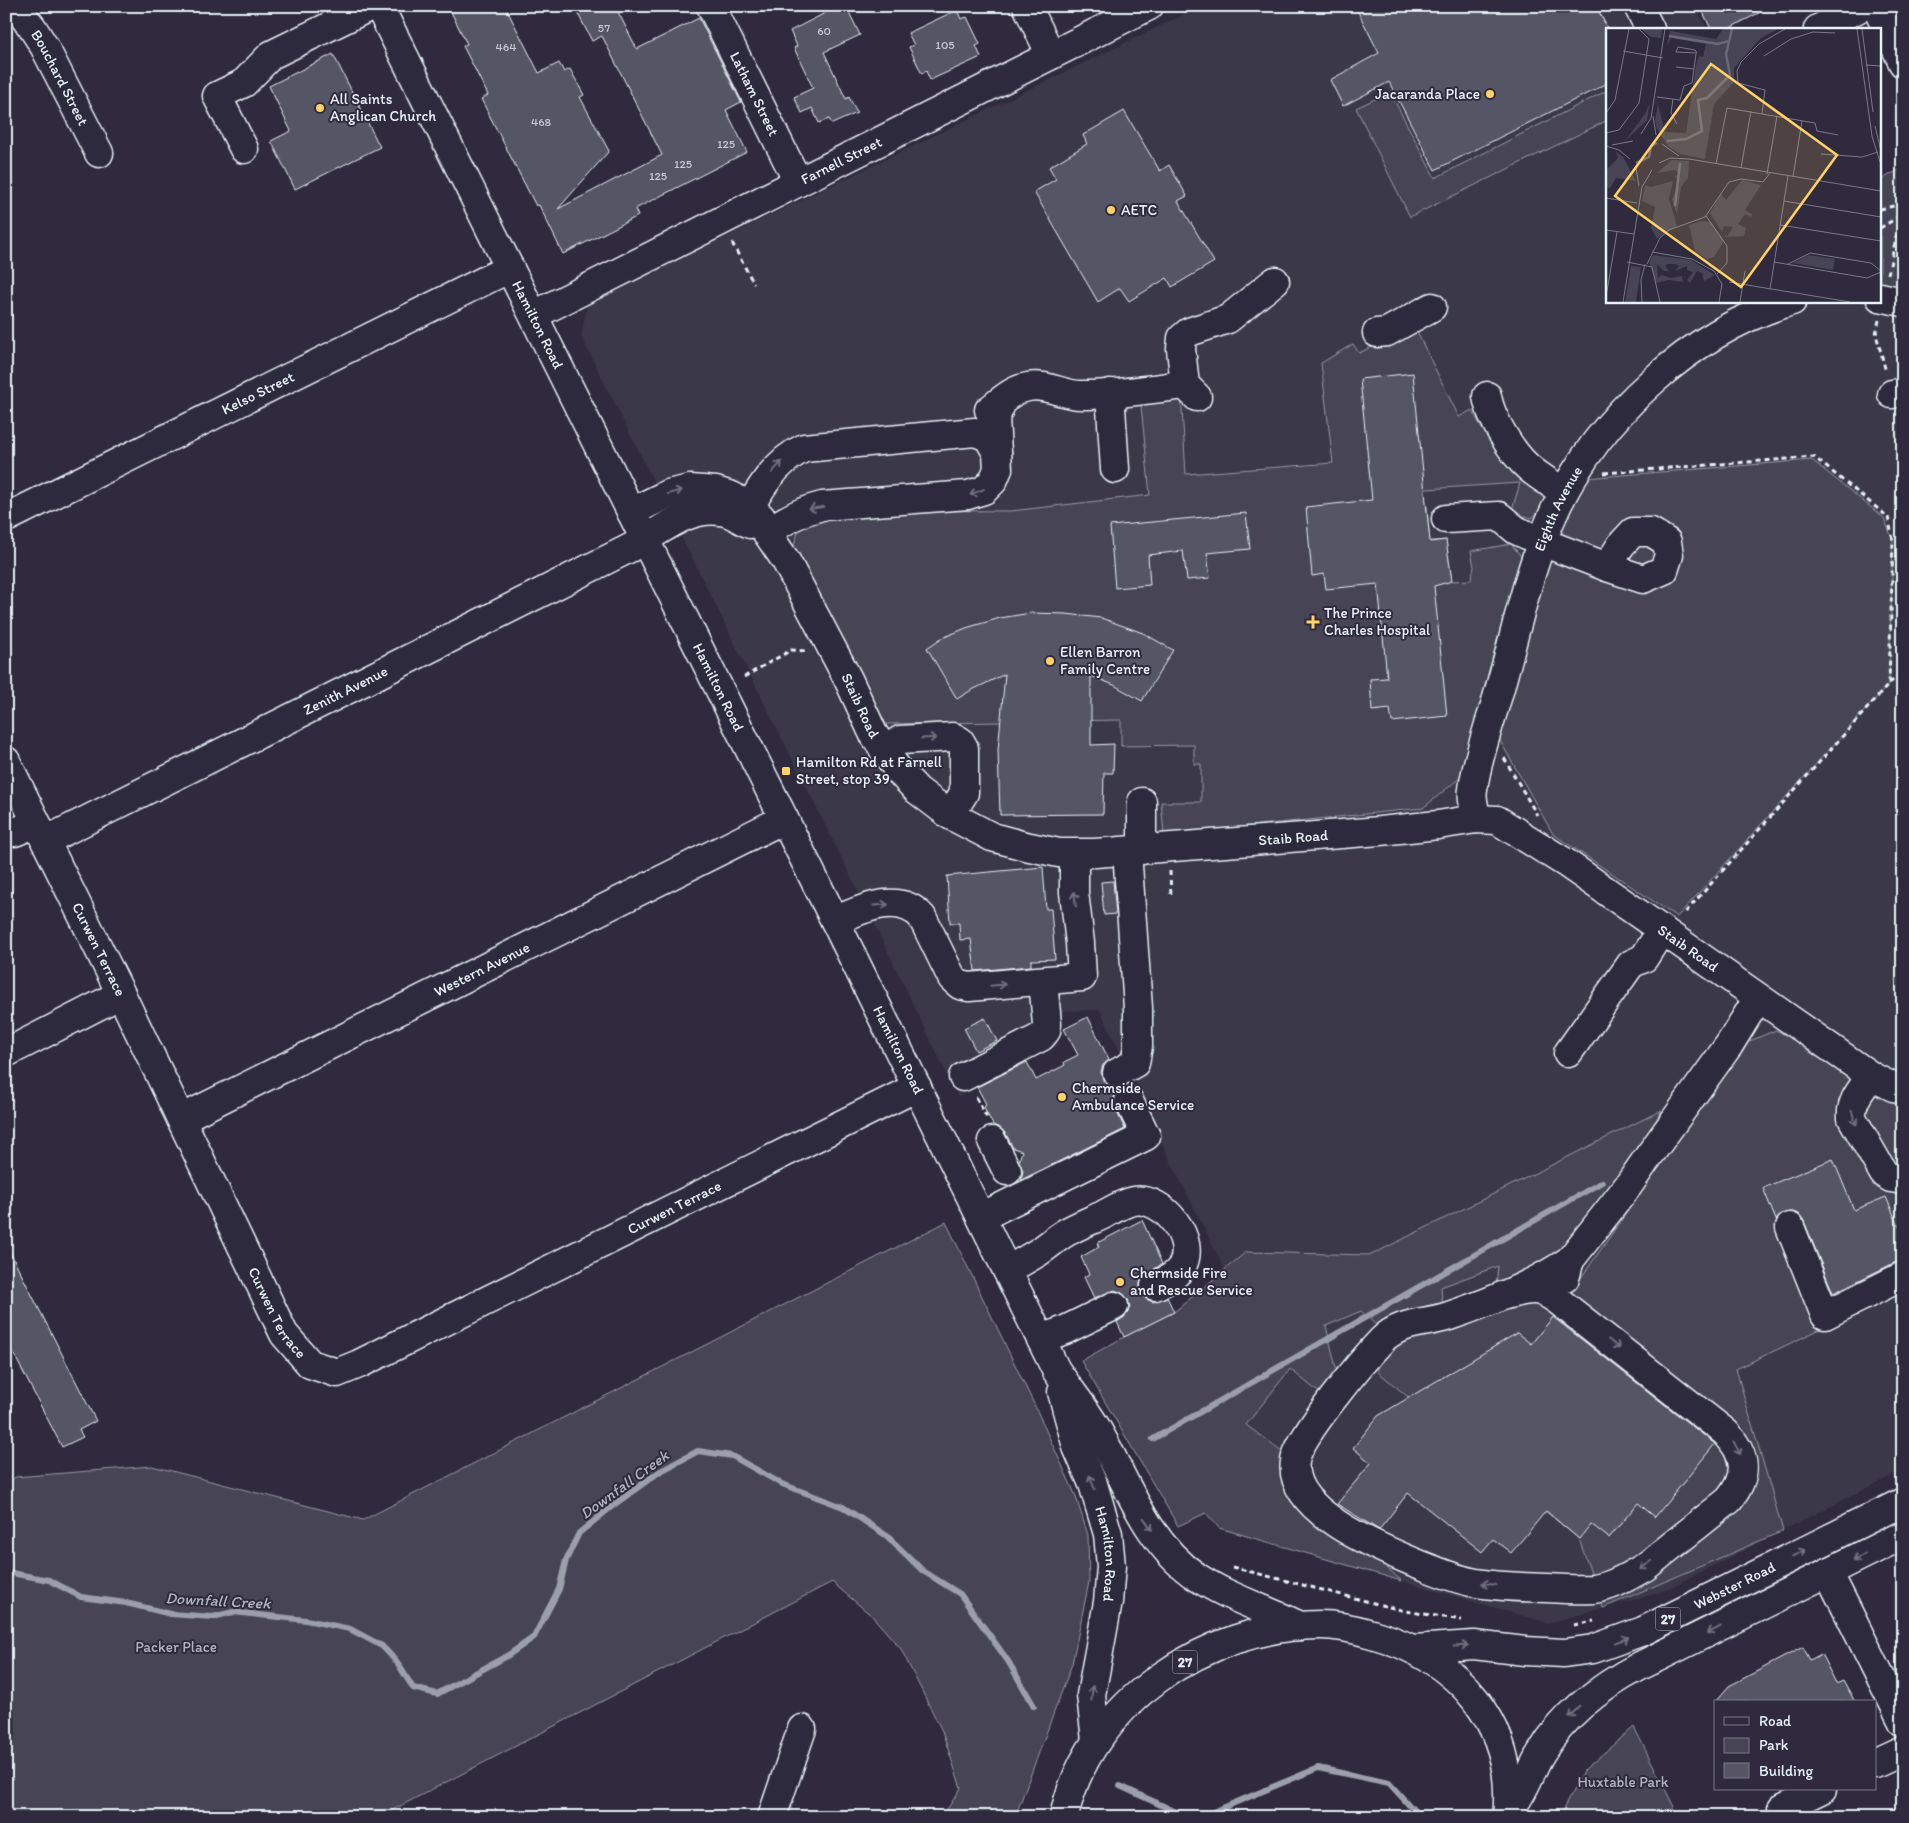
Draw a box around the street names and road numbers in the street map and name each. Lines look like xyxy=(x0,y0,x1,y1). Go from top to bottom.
street label: Bouchard Street xyxy=(27,27,93,129)
street label: Latham Street xyxy=(726,49,783,139)
street label: Farnell Street xyxy=(798,133,885,188)
street label: Hamilton Road xyxy=(508,278,567,372)
street label: Kelso Street xyxy=(218,367,297,419)
street label: Eighth Avenue xyxy=(1530,463,1586,553)
street label: Hamilton Road xyxy=(689,640,748,734)
street label: Zenith Avenue xyxy=(300,662,391,719)
street label: Staib Road xyxy=(837,670,883,742)
street label: Staib Road xyxy=(1258,826,1329,849)
street label: Curwen Terrace xyxy=(68,899,130,999)
street label: Staib Road xyxy=(1654,921,1722,976)
street label: Western Avenue xyxy=(431,938,533,1001)
street label: Hamilton Road xyxy=(869,1003,928,1097)
street label: Curwen Terrace xyxy=(625,1177,724,1238)
street label: Curwen Terrace xyxy=(244,1264,310,1362)
street label: Hamilton Road xyxy=(1091,1504,1120,1602)
street label: Webster Road xyxy=(1691,1558,1778,1613)
road number: 27 xyxy=(1656,1608,1680,1630)
road number: 27 xyxy=(1172,1650,1198,1674)

